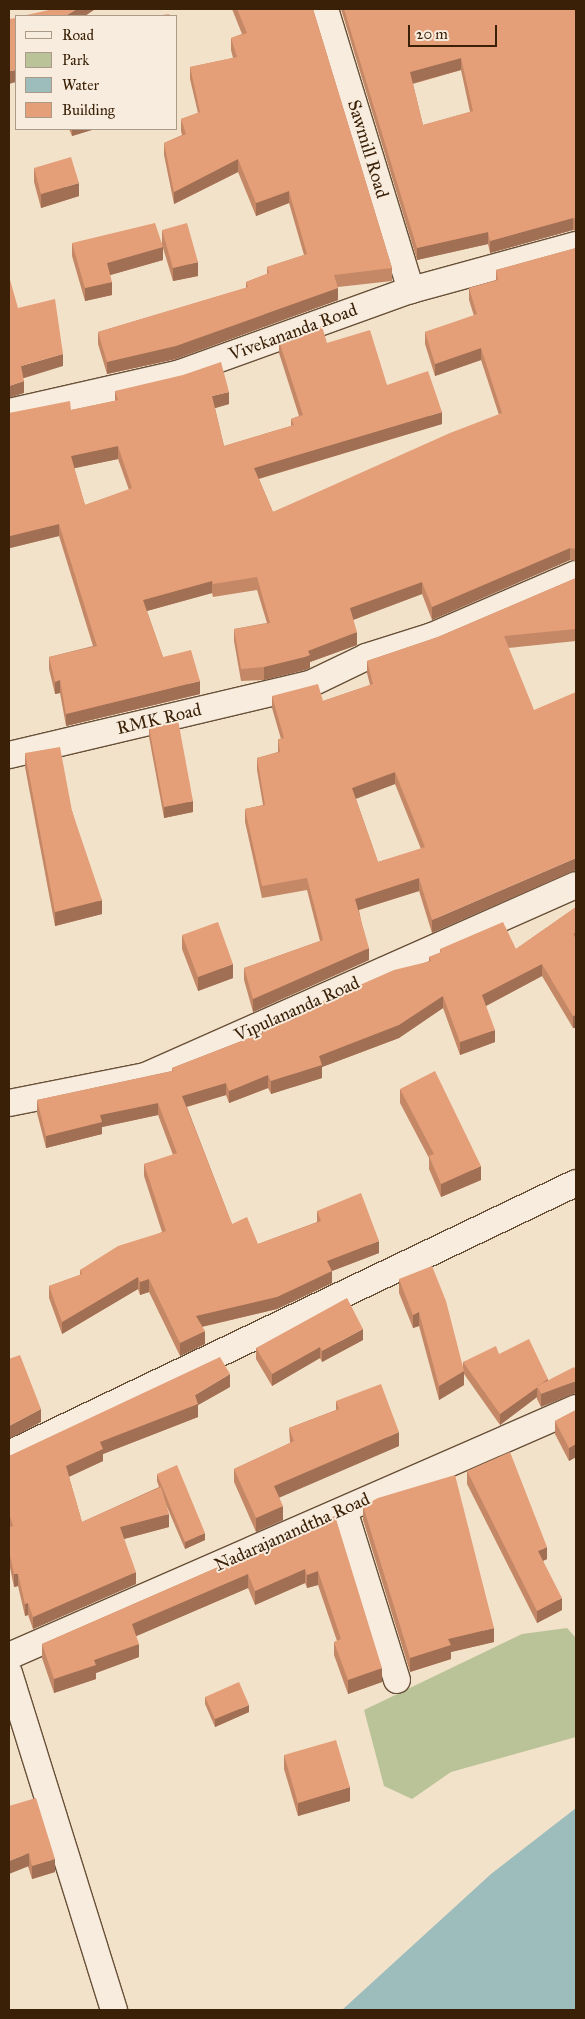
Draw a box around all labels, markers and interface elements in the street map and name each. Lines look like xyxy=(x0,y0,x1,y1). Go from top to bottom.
legend xyxy=(15,15,178,130)
scale bar xyxy=(410,15,499,47)
text: 20 m xyxy=(416,25,448,43)
text: Road xyxy=(62,26,94,44)
text: Park xyxy=(62,51,89,69)
text: Water xyxy=(62,76,99,94)
street label: Sawmill Road xyxy=(343,97,393,201)
text: Building xyxy=(62,101,115,119)
street label: Vivekananda Road xyxy=(226,299,360,365)
street label: RMK Road xyxy=(115,699,203,739)
street label: Vipulananda Road xyxy=(231,972,363,1046)
street label: Nadarajanandtha Road xyxy=(211,1488,373,1576)

